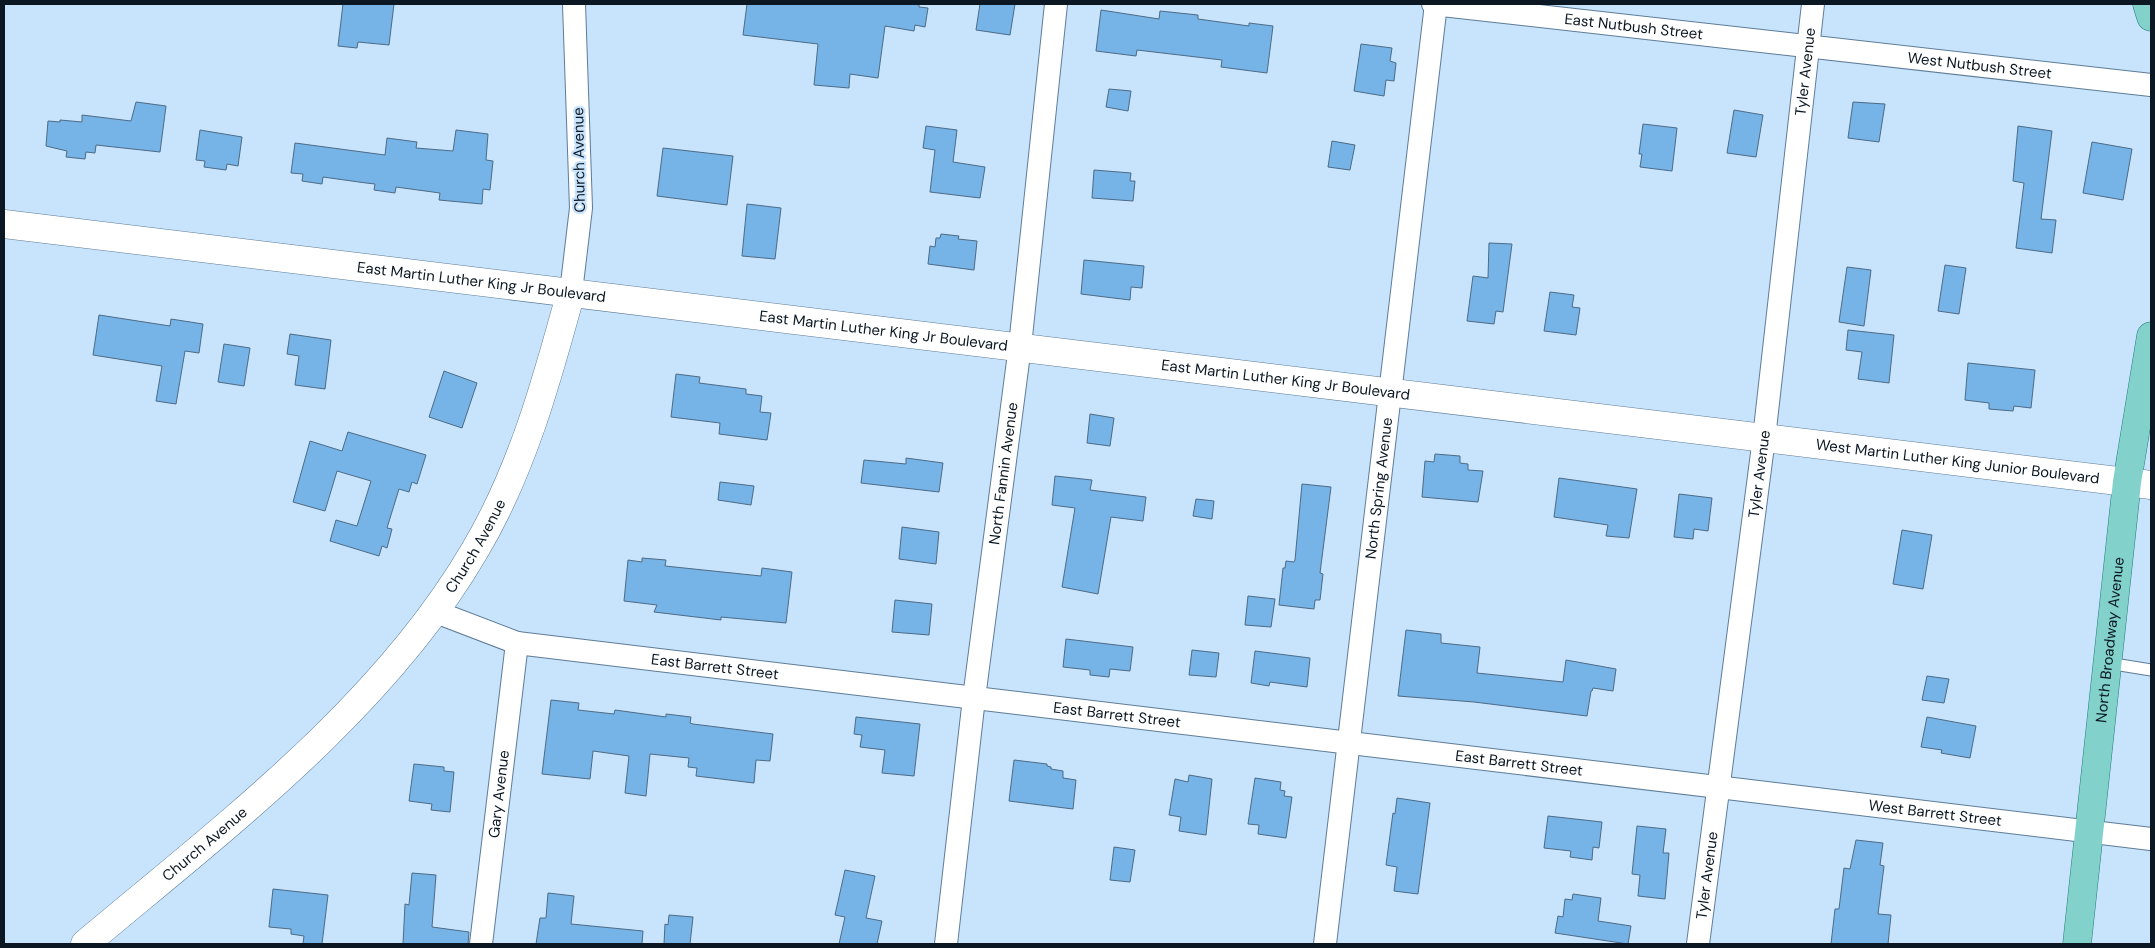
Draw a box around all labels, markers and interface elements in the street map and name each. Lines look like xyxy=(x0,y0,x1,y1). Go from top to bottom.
street label: East Nutbush Street xyxy=(1563,9,1704,44)
street label: Tyler Avenue xyxy=(1790,27,1820,117)
street label: West Nutbush Street xyxy=(1906,48,2053,84)
street label: Church Avenue xyxy=(568,107,590,213)
street label: East Martin Luther King Jr Boulevard xyxy=(356,257,607,307)
street label: East Martin Luther King Jr Boulevard xyxy=(758,306,1009,356)
street label: East Martin Luther King Jr Boulevard xyxy=(1160,355,1411,405)
street label: North Fannin Avenue xyxy=(984,401,1023,546)
street label: North Spring Avenue xyxy=(1361,416,1397,560)
street label: Tyler Avenue xyxy=(1744,429,1775,519)
street label: West Martin Luther King Junior Boulevard xyxy=(1815,434,2101,489)
street label: Church Avenue xyxy=(440,496,510,597)
street label: North Broadway Avenue xyxy=(2091,556,2129,724)
street label: East Barrett Street xyxy=(650,649,780,684)
street label: East Barrett Street xyxy=(1052,697,1182,733)
street label: East Barrett Street xyxy=(1454,746,1584,781)
street label: Gary Avenue xyxy=(484,749,514,839)
street label: West Barrett Street xyxy=(1867,795,2003,831)
street label: Church Avenue xyxy=(158,802,252,886)
street label: Tyler Avenue xyxy=(1691,830,1723,921)

